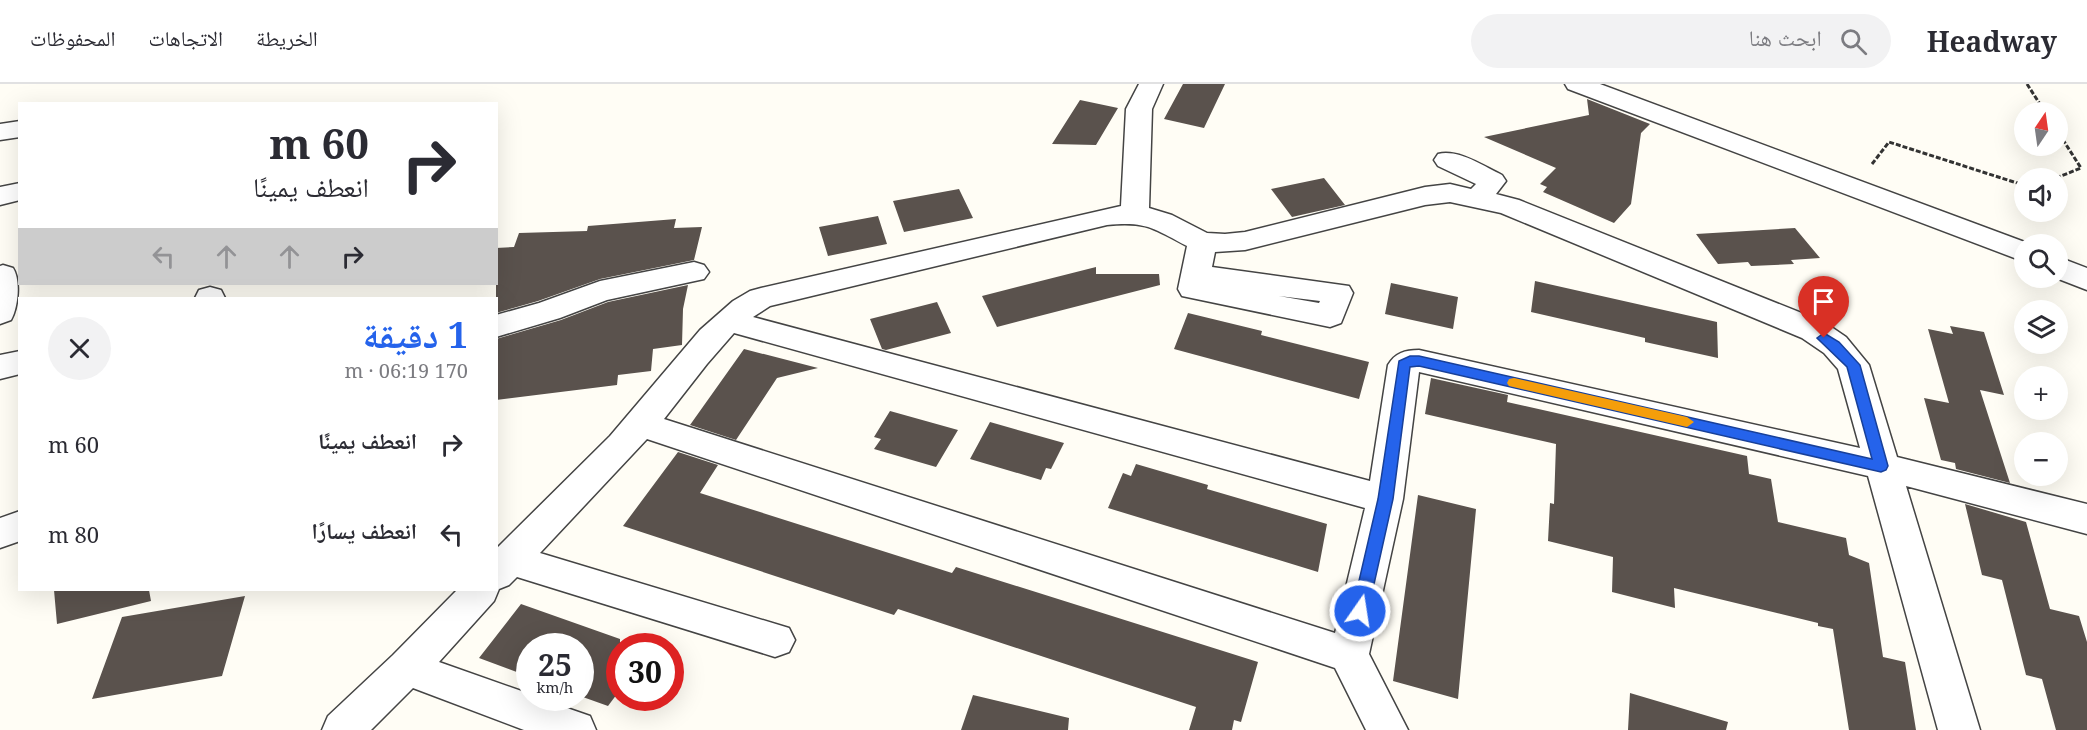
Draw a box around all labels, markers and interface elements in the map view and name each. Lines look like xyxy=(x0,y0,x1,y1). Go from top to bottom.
search box xyxy=(1471,14,1891,68)
text: ابحث هنا xyxy=(1749,22,1822,52)
text: Headway xyxy=(1927,22,2057,60)
text: المحفوظات xyxy=(30,24,115,52)
text: الاتجاهات xyxy=(148,24,223,52)
text: الخريطة xyxy=(256,24,318,52)
icon: search xyxy=(1837,25,1870,58)
north arrow xyxy=(2014,102,2068,156)
map controls xyxy=(2014,102,2068,486)
text: 60 m xyxy=(269,114,369,171)
icon: right xyxy=(390,126,468,204)
text: انعطف يمينًا xyxy=(253,168,369,205)
button: sound xyxy=(2014,168,2068,222)
button: search xyxy=(2014,234,2068,288)
icon: left xyxy=(147,240,180,273)
icon: ahead xyxy=(210,240,243,273)
icon: ahead xyxy=(273,240,306,273)
icon: right xyxy=(336,240,369,273)
pin xyxy=(1798,276,1849,338)
icon: arrive xyxy=(1807,285,1840,318)
button: layers xyxy=(2014,300,2068,354)
text: 1 دقيقة xyxy=(363,310,468,359)
button: close xyxy=(48,317,111,380)
text: 170 m · 06:19 xyxy=(345,357,468,384)
button: + xyxy=(2014,366,2068,420)
text: انعطف يمينًا xyxy=(318,425,417,455)
icon: right xyxy=(435,428,468,461)
text: 60 m xyxy=(48,429,99,459)
button: − xyxy=(2014,432,2068,486)
text: انعطف يسارًا xyxy=(312,515,417,545)
icon: left xyxy=(435,518,468,551)
text: 80 m xyxy=(48,519,99,549)
position arrow xyxy=(1328,579,1392,643)
speed limit sign: 30 xyxy=(606,633,684,711)
text: 25 xyxy=(538,644,572,685)
text: km/h xyxy=(537,677,573,697)

